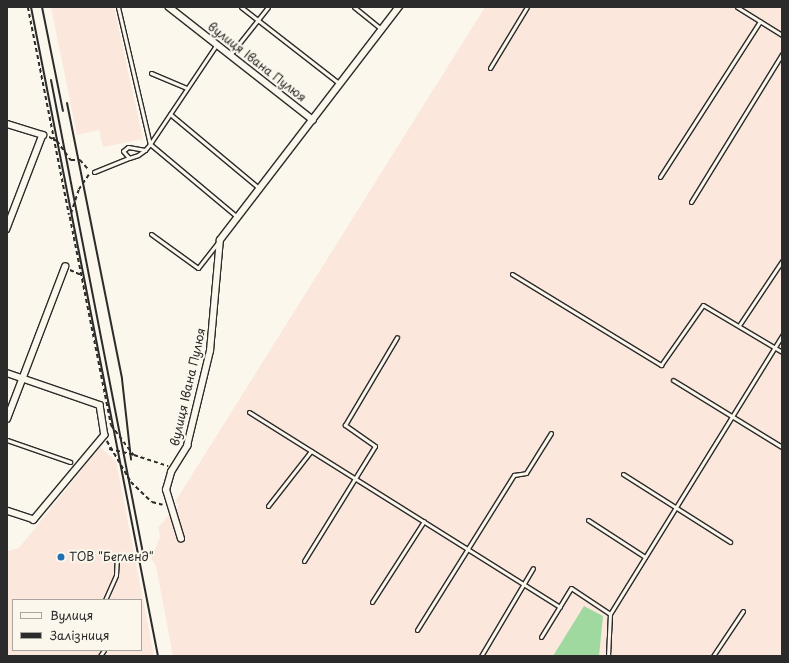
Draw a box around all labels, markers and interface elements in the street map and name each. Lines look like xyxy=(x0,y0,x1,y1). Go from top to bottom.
street label: вулиця Івана Пулюя xyxy=(205,19,309,105)
street label: вулиця Івана Пулюя xyxy=(167,326,209,448)
place label: ТОВ "Бегленд" xyxy=(69,550,154,564)
marker: ТОВ "Бегленд" xyxy=(56,552,66,562)
legend xyxy=(12,599,142,651)
text: Вулиця xyxy=(50,606,93,624)
text: Залізниця xyxy=(50,626,109,644)

